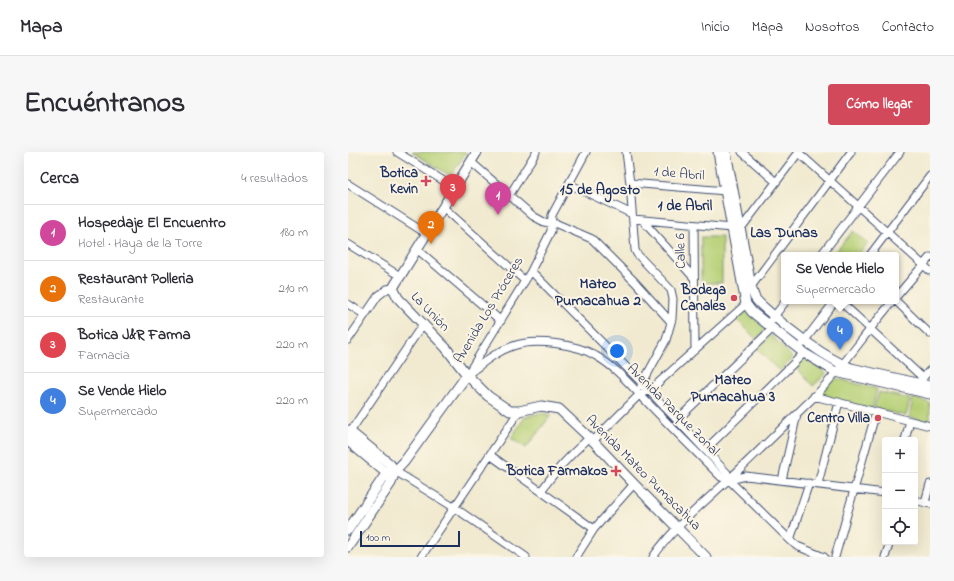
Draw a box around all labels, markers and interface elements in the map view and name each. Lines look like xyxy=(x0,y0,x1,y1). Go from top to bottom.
text: Mapa xyxy=(20,14,62,41)
text: Inicio xyxy=(701,17,730,38)
text: Mapa xyxy=(752,17,783,38)
text: Nosotros xyxy=(805,17,860,38)
text: Contacto xyxy=(882,17,934,38)
text: Encuéntranos xyxy=(24,84,185,125)
button: Cómo llegar xyxy=(828,84,930,125)
street label: 1 de Abril xyxy=(653,161,705,187)
place label: Botica Kevin xyxy=(379,163,418,200)
text: Cerca xyxy=(40,166,79,191)
text: 4 resultados xyxy=(241,169,308,188)
pin: 3 xyxy=(440,174,466,207)
marker: Botica Kevin xyxy=(421,176,431,186)
district label: 15 de Agosto xyxy=(560,179,640,203)
pin: 1 xyxy=(485,182,511,215)
district label: 1 de Abril xyxy=(658,195,713,217)
pin: 2 xyxy=(418,211,444,244)
text: Hospedaje El Encuentro xyxy=(78,212,226,234)
district label: Las Dunas xyxy=(750,222,818,244)
text: 1 xyxy=(51,223,55,242)
text: 180 m xyxy=(280,223,308,242)
street label: Calle 6 xyxy=(670,233,692,269)
text: Hotel · Haya de la Torre xyxy=(78,234,202,253)
popup xyxy=(781,252,899,304)
street label: Avenida Los Próceres xyxy=(449,253,529,367)
text: Se Vende Hielo xyxy=(796,258,884,280)
text: Restaurant Polleria xyxy=(78,268,194,290)
district label: Mateo Pumacahua 2 xyxy=(555,273,641,312)
text: 2 xyxy=(50,279,56,298)
text: 210 m xyxy=(278,279,308,298)
place label: Bodega Canales xyxy=(680,280,726,317)
text: Supermercado xyxy=(796,280,875,299)
street label: La Unión xyxy=(406,287,455,337)
text: Restaurante xyxy=(78,290,144,309)
marker: Bodega Canales xyxy=(729,293,739,303)
pin: 4 xyxy=(827,317,853,350)
text: Botica J&R Farma xyxy=(78,324,191,346)
text: 3 xyxy=(50,335,56,354)
text: 220 m xyxy=(276,335,308,354)
your location xyxy=(607,341,627,361)
text: Farmacia xyxy=(78,346,130,365)
street label: Avenida Parque Zonal xyxy=(622,359,724,461)
district label: Mateo Pumacahua 3 xyxy=(691,369,775,408)
text: Se Vende Hielo xyxy=(78,380,167,402)
text: 4 xyxy=(50,391,56,410)
text: 220 m xyxy=(276,391,308,410)
text: Supermercado xyxy=(78,402,157,421)
place label: Centro Villa xyxy=(807,408,870,429)
street label: Avenida Mateo Pumacahua xyxy=(580,410,706,536)
marker: Centro Villa xyxy=(873,413,883,423)
map controls xyxy=(882,437,918,545)
button: + xyxy=(882,437,918,473)
place label: Botica Farmakos xyxy=(506,461,608,482)
marker: Botica Farmakos xyxy=(611,466,621,476)
button: − xyxy=(882,473,918,509)
button: locate xyxy=(882,509,918,545)
scale bar xyxy=(360,529,460,548)
text: 100 m xyxy=(366,530,390,546)

